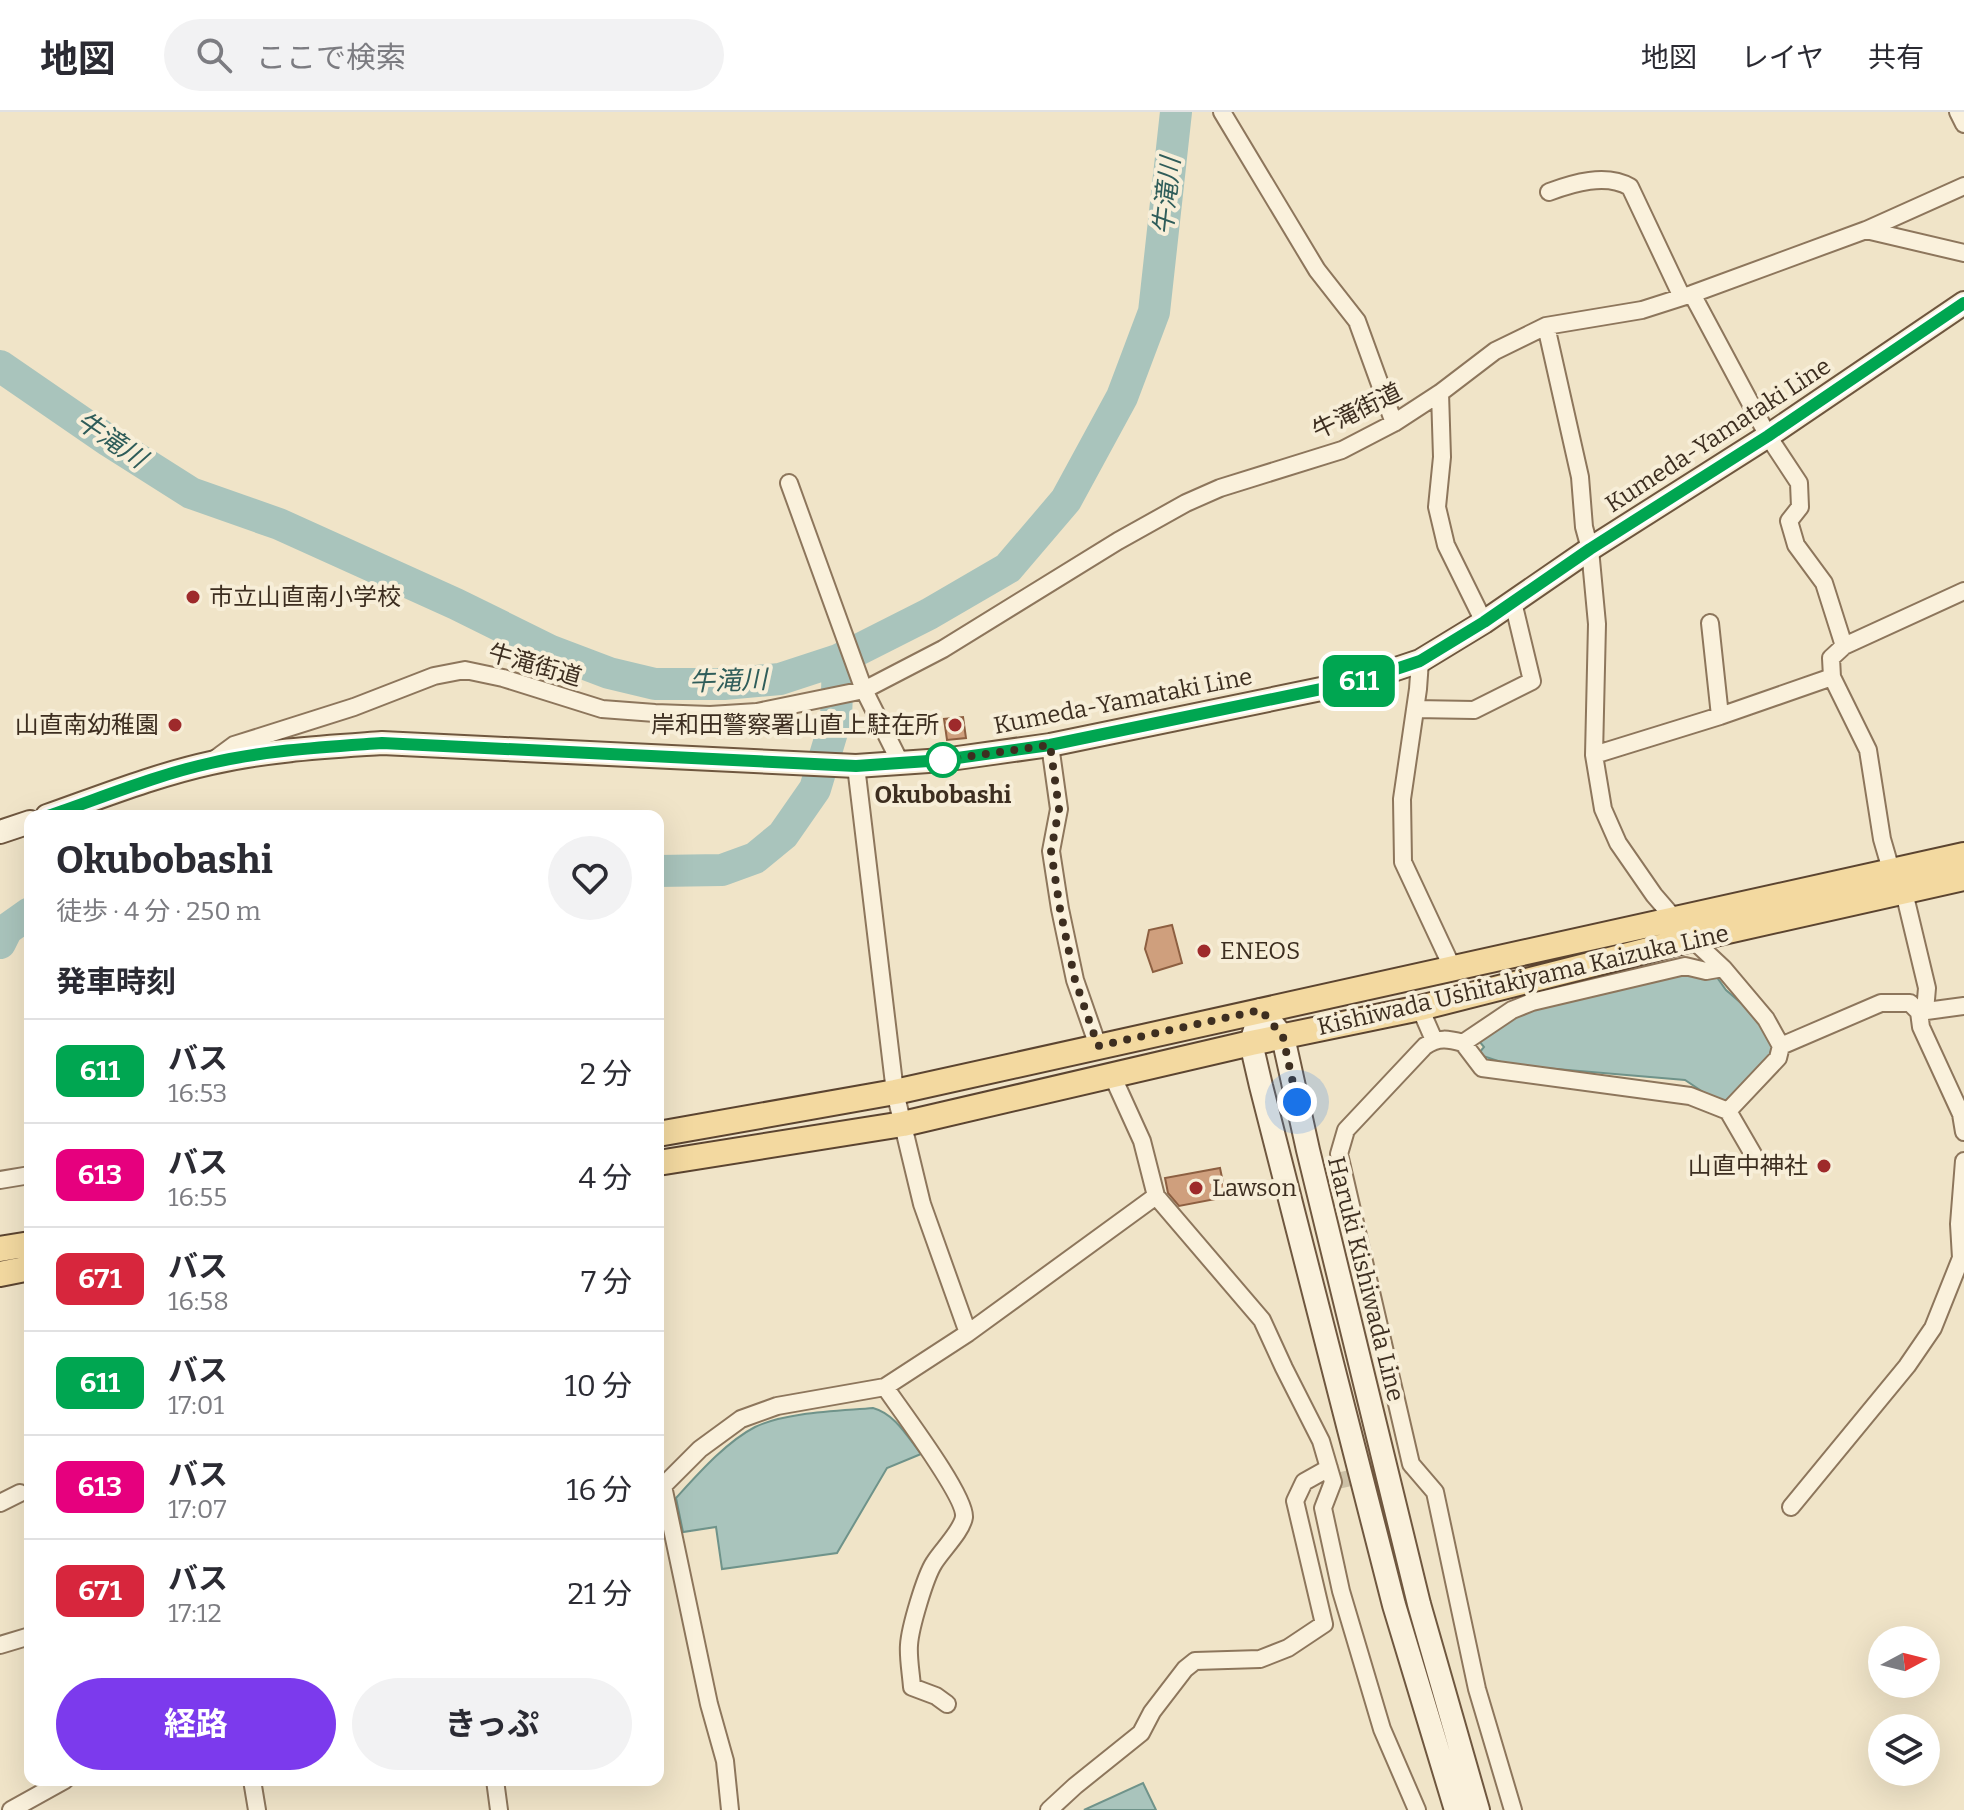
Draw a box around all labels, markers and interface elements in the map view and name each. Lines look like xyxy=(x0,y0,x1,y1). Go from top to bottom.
search box xyxy=(164,19,724,91)
icon: search xyxy=(192,33,236,77)
text: 地図 xyxy=(40,36,116,82)
text: ここで検索 xyxy=(256,40,406,76)
text: 地図 xyxy=(1641,41,1697,74)
text: レイヤ xyxy=(1741,41,1824,74)
text: 共有 xyxy=(1868,41,1924,74)
water label: 牛滝川 xyxy=(1148,153,1187,236)
street label: Kumeda-Yamataki Line xyxy=(1600,352,1836,518)
street label: 牛滝街道 xyxy=(1308,377,1406,445)
water label: 牛滝川 xyxy=(70,405,154,476)
place label: 市立山直南小学校 xyxy=(209,583,401,611)
marker: 市立山直南小学校 xyxy=(184,588,202,606)
street label: 牛滝街道 xyxy=(485,638,585,692)
line badge: 611 xyxy=(1313,655,1405,707)
street label: Kumeda-Yamataki Line xyxy=(991,662,1255,740)
water label: 牛滝川 xyxy=(688,664,771,698)
text: 611 xyxy=(1339,664,1379,697)
place label: 山直南幼稚園 xyxy=(15,711,159,739)
place label: 岸和田警察署山直上駐在所 xyxy=(651,711,939,739)
marker: 山直南幼稚園 xyxy=(166,716,184,734)
marker: 岸和田警察署山直上駐在所 xyxy=(946,716,964,734)
marker: Okubobashi xyxy=(926,743,960,777)
place label: Okubobashi xyxy=(875,781,1012,809)
button: heart xyxy=(548,836,632,920)
text: Okubobashi xyxy=(56,837,273,883)
text: 徒歩 · 4 分 · 250 m xyxy=(56,896,261,927)
street label: Kishiwada Ushitakiyama Kaizuka Line xyxy=(1315,919,1731,1041)
place label: ENEOS xyxy=(1220,937,1300,965)
marker: ENEOS xyxy=(1195,942,1213,960)
text: 発車時刻 xyxy=(56,964,176,1000)
text: バス xyxy=(168,1041,228,1077)
text: 611 xyxy=(80,1054,120,1087)
text: 2 分 xyxy=(580,1056,632,1092)
text: 16:53 xyxy=(168,1078,227,1109)
your location xyxy=(1277,1082,1317,1122)
text: バス xyxy=(168,1145,228,1181)
place label: 山直中神社 xyxy=(1688,1152,1808,1180)
street label: Haruki Kishiwada Line xyxy=(1322,1154,1410,1404)
marker: 山直中神社 xyxy=(1815,1157,1833,1175)
text: 613 xyxy=(78,1158,122,1191)
text: 4 分 xyxy=(578,1160,632,1196)
place label: Lawson xyxy=(1212,1174,1297,1202)
marker: Lawson xyxy=(1187,1179,1205,1197)
text: 16:55 xyxy=(168,1182,227,1213)
text: バス xyxy=(168,1249,228,1285)
text: 671 xyxy=(78,1262,122,1295)
text: 7 分 xyxy=(581,1264,632,1300)
text: 16:58 xyxy=(168,1286,229,1317)
text: バス xyxy=(168,1353,228,1389)
text: 611 xyxy=(80,1366,120,1399)
text: 10 分 xyxy=(565,1368,632,1404)
text: 17:01 xyxy=(168,1390,224,1421)
text: バス xyxy=(168,1457,228,1493)
text: 613 xyxy=(78,1470,122,1503)
text: 16 分 xyxy=(566,1472,632,1508)
text: 17:07 xyxy=(168,1494,227,1525)
text: バス xyxy=(168,1561,228,1597)
text: 671 xyxy=(78,1574,122,1607)
text: 21 分 xyxy=(568,1576,632,1612)
text: 17:12 xyxy=(168,1598,222,1629)
north arrow xyxy=(1868,1626,1940,1698)
map controls xyxy=(1868,1626,1940,1786)
button: 経路 xyxy=(56,1678,336,1770)
button: きっぷ xyxy=(352,1678,632,1770)
button: layers xyxy=(1868,1714,1940,1786)

